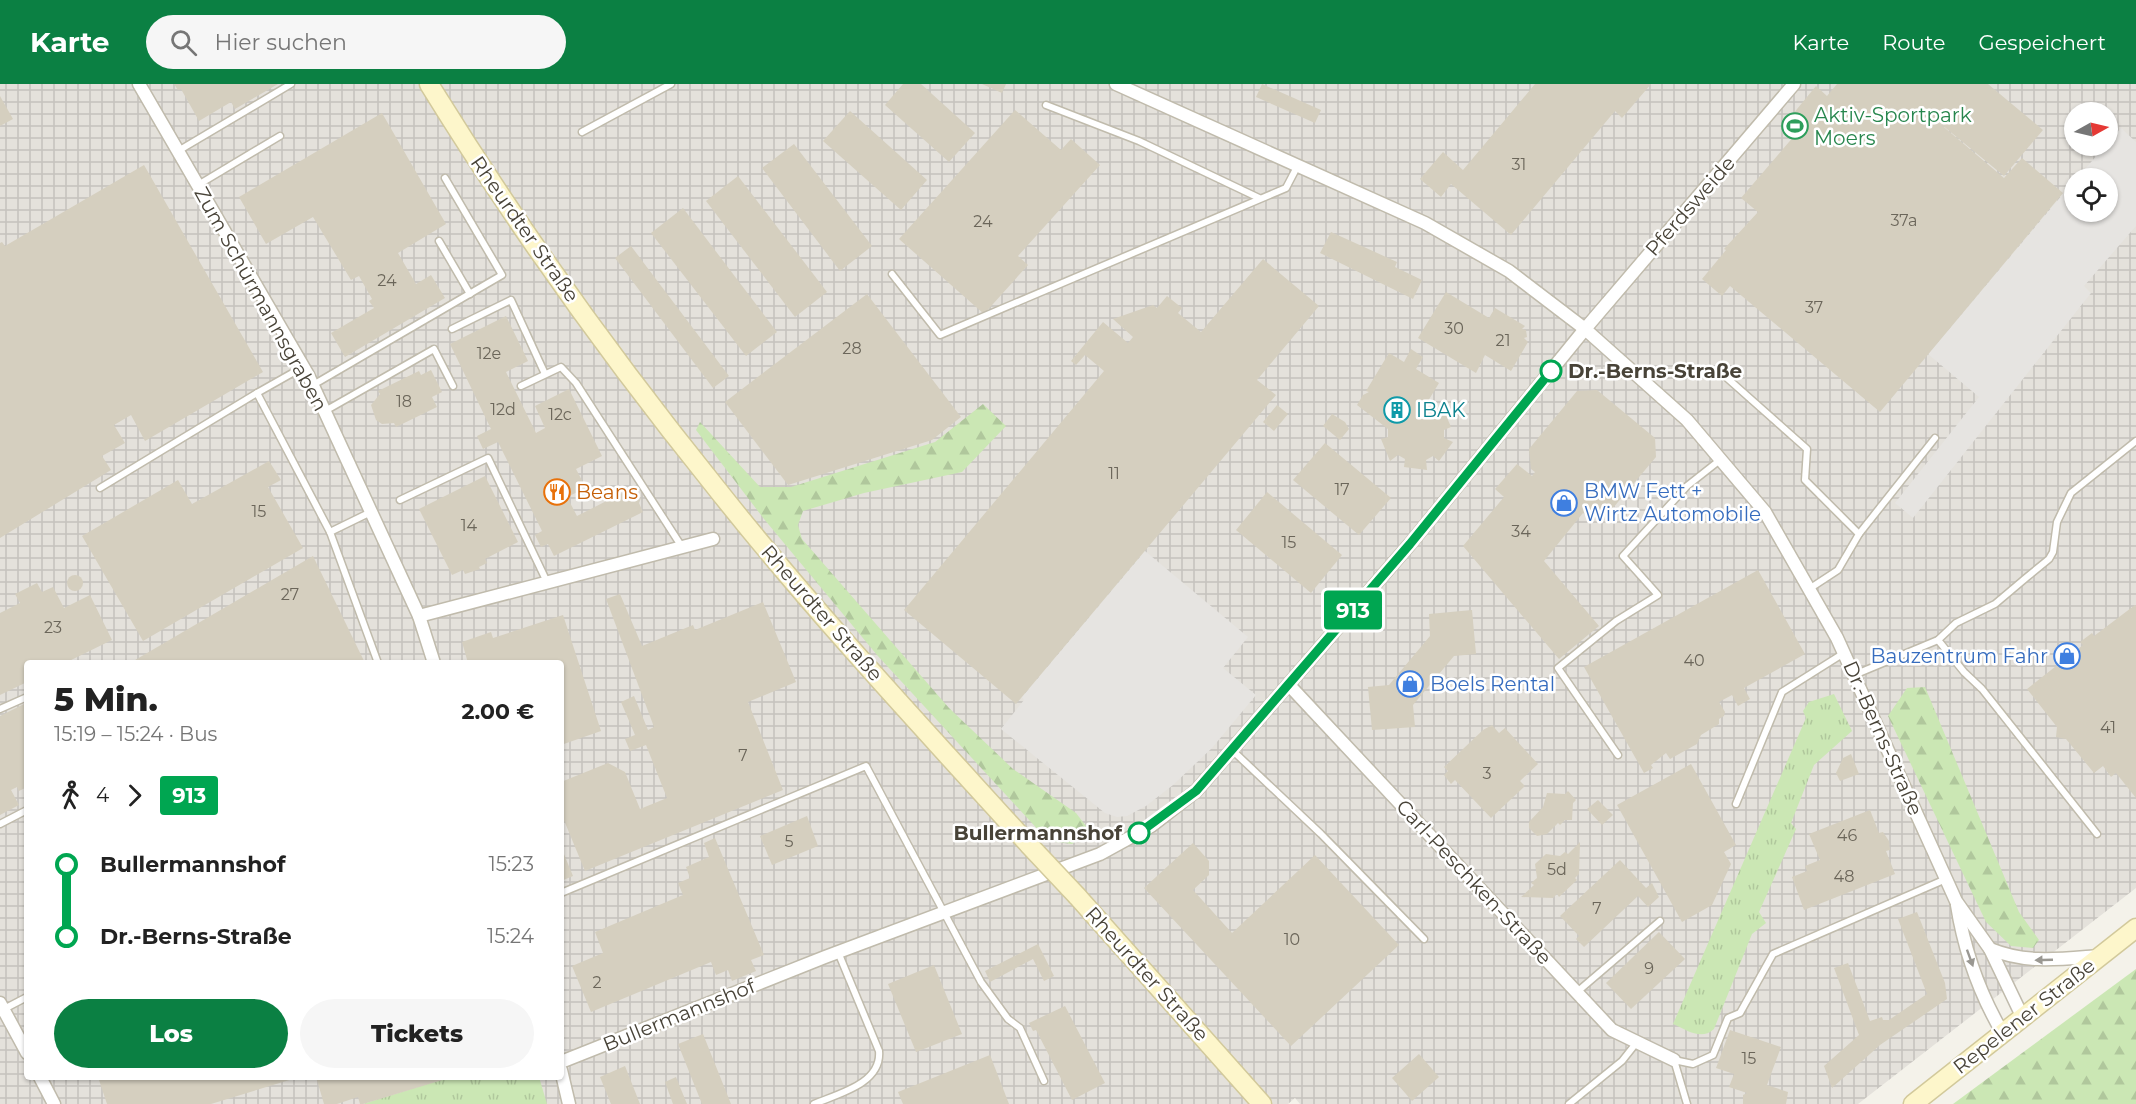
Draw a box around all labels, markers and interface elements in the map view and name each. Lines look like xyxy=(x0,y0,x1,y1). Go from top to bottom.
search box xyxy=(146,15,566,69)
text: Karte xyxy=(30,25,110,59)
icon: search xyxy=(167,26,200,59)
text: Hier suchen xyxy=(215,29,347,56)
text: Karte xyxy=(1793,30,1849,55)
text: Route xyxy=(1882,30,1945,55)
text: Gespeichert xyxy=(1978,30,2106,55)
north arrow xyxy=(2064,102,2118,156)
map controls xyxy=(2064,102,2118,222)
place label: Aktiv-Sportpark Moers xyxy=(1814,103,1972,150)
sports icon: Aktiv-Sportpark Moers xyxy=(1780,111,1810,141)
street label: Rheurdter Straße xyxy=(466,151,584,307)
street label: Pferdsweide xyxy=(1640,151,1740,261)
house number: 31 xyxy=(1512,155,1526,174)
button: locate xyxy=(2064,168,2118,222)
street label: Zum Schürmannsgraben xyxy=(189,183,333,415)
house number: 37a xyxy=(1890,211,1918,230)
house number: 24 xyxy=(973,212,993,231)
house number: 24 xyxy=(377,271,397,290)
house number: 37 xyxy=(1805,298,1823,317)
house number: 30 xyxy=(1444,319,1464,338)
house number: 21 xyxy=(1496,331,1510,350)
house number: 28 xyxy=(842,339,862,358)
house number: 12e xyxy=(477,344,501,363)
place label: Dr.-Berns-Straße xyxy=(1568,359,1742,383)
marker: Dr.-Berns-Straße xyxy=(1540,360,1562,382)
house number: 18 xyxy=(396,392,412,411)
building icon: IBAK xyxy=(1382,395,1412,425)
place label: IBAK xyxy=(1416,398,1466,422)
house number: 12d xyxy=(490,400,516,419)
house number: 12c xyxy=(548,405,572,424)
house number: 11 xyxy=(1108,464,1120,483)
restaurant icon: Beans xyxy=(542,477,572,507)
place label: BMW Fett + Wirtz Automobile xyxy=(1584,479,1761,526)
place label: Beans xyxy=(576,480,638,504)
house number: 17 xyxy=(1334,480,1350,499)
shop icon: BMW Fett + Wirtz Automobile xyxy=(1549,488,1579,518)
house number: 15 xyxy=(252,502,266,521)
house number: 14 xyxy=(461,516,478,535)
house number: 34 xyxy=(1511,522,1531,541)
house number: 15 xyxy=(1282,533,1296,552)
street label: Rheurdter Straße xyxy=(756,540,888,686)
house number: 27 xyxy=(281,585,299,604)
line badge: 913 xyxy=(1318,590,1388,630)
text: 913 xyxy=(1336,598,1370,623)
house number: 23 xyxy=(44,618,62,637)
shop icon: Bauzentrum Fahr xyxy=(2052,641,2082,671)
place label: Bauzentrum Fahr xyxy=(1870,644,2048,668)
house number: 40 xyxy=(1683,651,1705,670)
street label: Dr.-Berns-Straße xyxy=(1838,657,1928,819)
shop icon: Boels Rental xyxy=(1395,669,1425,699)
place label: Boels Rental xyxy=(1430,672,1555,696)
text: 5 Min. xyxy=(54,679,158,719)
text: 2.00 € xyxy=(461,698,534,725)
house number: 41 xyxy=(2100,718,2116,737)
text: 15:19 – 15:24 · Bus xyxy=(54,722,217,746)
house number: 7 xyxy=(738,746,748,765)
house number: 3 xyxy=(1482,764,1492,783)
icon: walk xyxy=(54,779,87,812)
icon: forward xyxy=(118,779,151,812)
text: 4 xyxy=(96,783,109,807)
text: 913 xyxy=(172,783,206,808)
street label: Carl-Peschken-Straße xyxy=(1391,795,1557,969)
place label: Bullermannshof xyxy=(953,821,1123,845)
marker: Bullermannshof xyxy=(1128,822,1150,844)
house number: 46 xyxy=(1837,826,1857,845)
house number: 5 xyxy=(784,832,794,851)
text: Bullermannshof xyxy=(100,851,285,878)
text: 15:23 xyxy=(489,852,534,876)
house number: 5d xyxy=(1547,860,1567,879)
house number: 48 xyxy=(1834,867,1854,886)
house number: 7 xyxy=(1592,899,1602,918)
street label: Rheurdter Straße xyxy=(1080,902,1214,1046)
text: Dr.-Berns-Straße xyxy=(100,923,292,950)
text: 15:24 xyxy=(487,924,534,948)
house number: 10 xyxy=(1284,930,1300,949)
one-way arrow xyxy=(1966,949,1975,967)
street label: Repelener Straße xyxy=(1948,953,2100,1079)
one-way arrow xyxy=(2035,955,2054,965)
house number: 9 xyxy=(1644,959,1654,978)
house number: 2 xyxy=(592,973,602,992)
street label: Bullermannshof xyxy=(599,973,760,1056)
button: Los xyxy=(54,999,288,1068)
button: Tickets xyxy=(300,999,534,1068)
house number: 15 xyxy=(1742,1049,1756,1068)

